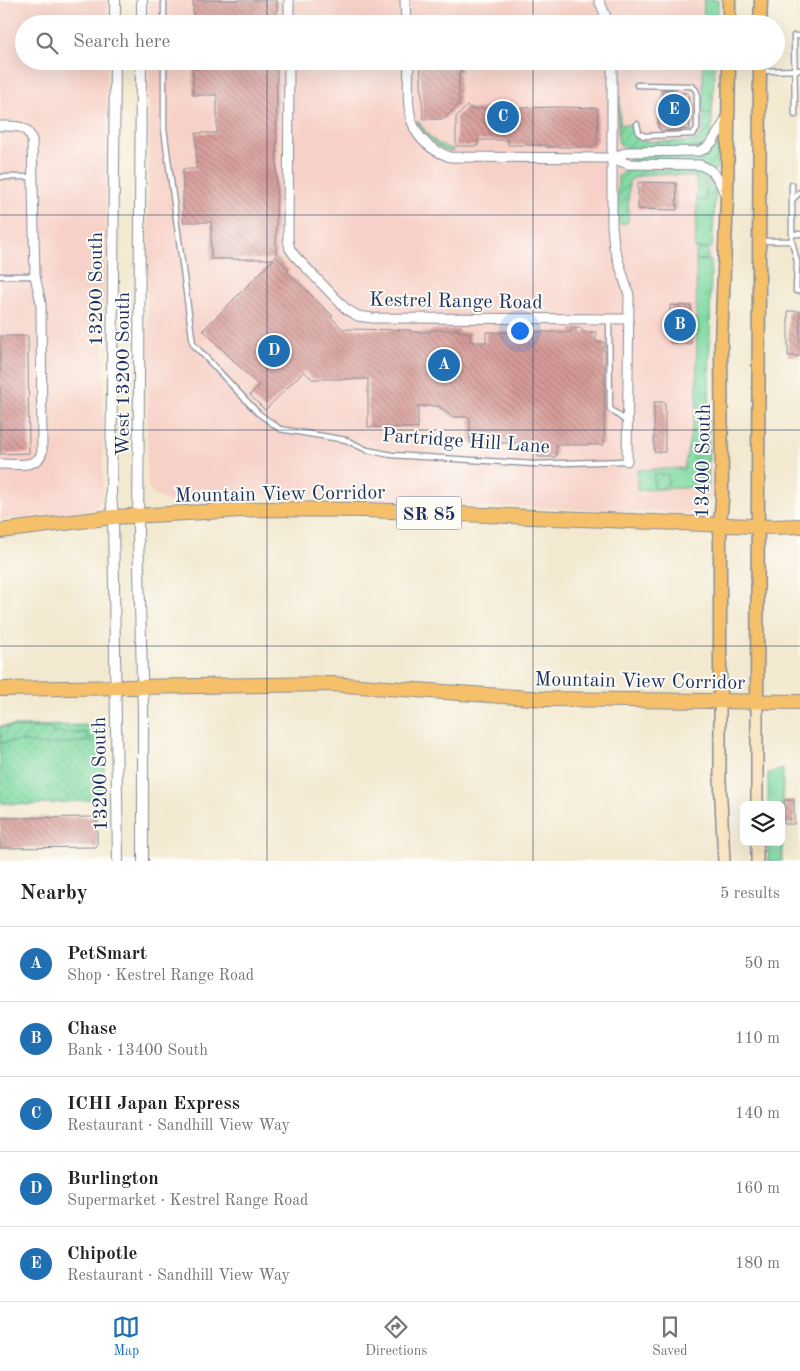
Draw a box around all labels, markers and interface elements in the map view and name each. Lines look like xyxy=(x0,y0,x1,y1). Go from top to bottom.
search box xyxy=(15,15,785,70)
icon: search xyxy=(33,29,61,57)
text: Search here xyxy=(73,33,170,52)
pin: E xyxy=(658,91,690,129)
pin: C xyxy=(487,98,519,136)
street label: 13200 South xyxy=(87,232,107,346)
street label: Kestrel Range Road xyxy=(369,290,543,314)
street label: West 13200 South xyxy=(114,292,134,456)
pin: B xyxy=(664,306,696,344)
your location xyxy=(507,318,533,344)
pin: D xyxy=(258,332,290,370)
pin: A xyxy=(428,346,460,384)
street label: 13400 South xyxy=(693,404,715,518)
street label: Partridge Hill Lane xyxy=(381,426,550,458)
street label: Mountain View Corridor xyxy=(174,483,386,507)
road number: SR 85 xyxy=(396,496,462,530)
street label: Mountain View Corridor xyxy=(534,670,746,694)
street label: 13200 South xyxy=(90,716,112,831)
map controls xyxy=(740,801,785,846)
button: layers xyxy=(740,801,785,846)
text: Nearby xyxy=(20,883,88,904)
text: 5 results xyxy=(720,886,780,902)
text: PetSmart xyxy=(67,945,147,964)
text: A xyxy=(30,956,42,972)
text: 50 m xyxy=(744,956,780,972)
text: Shop · Kestrel Range Road xyxy=(67,968,254,984)
text: Chase xyxy=(67,1020,117,1039)
text: B xyxy=(30,1031,42,1047)
text: 110 m xyxy=(735,1031,780,1047)
text: Bank · 13400 South xyxy=(67,1043,208,1059)
text: ICHI Japan Express xyxy=(67,1095,240,1114)
text: C xyxy=(31,1106,41,1122)
text: 140 m xyxy=(735,1106,780,1122)
text: Restaurant · Sandhill View Way xyxy=(67,1118,290,1134)
text: Burlington xyxy=(67,1170,159,1189)
text: D xyxy=(30,1181,42,1197)
text: 160 m xyxy=(735,1181,780,1197)
text: Supermarket · Kestrel Range Road xyxy=(67,1193,308,1209)
text: Chipotle xyxy=(67,1245,137,1264)
text: E xyxy=(30,1256,42,1272)
text: 180 m xyxy=(735,1256,780,1272)
text: Restaurant · Sandhill View Way xyxy=(67,1268,290,1284)
tab: Map xyxy=(112,1313,140,1360)
tab: Directions xyxy=(365,1313,427,1360)
tab: Saved xyxy=(652,1313,688,1360)

